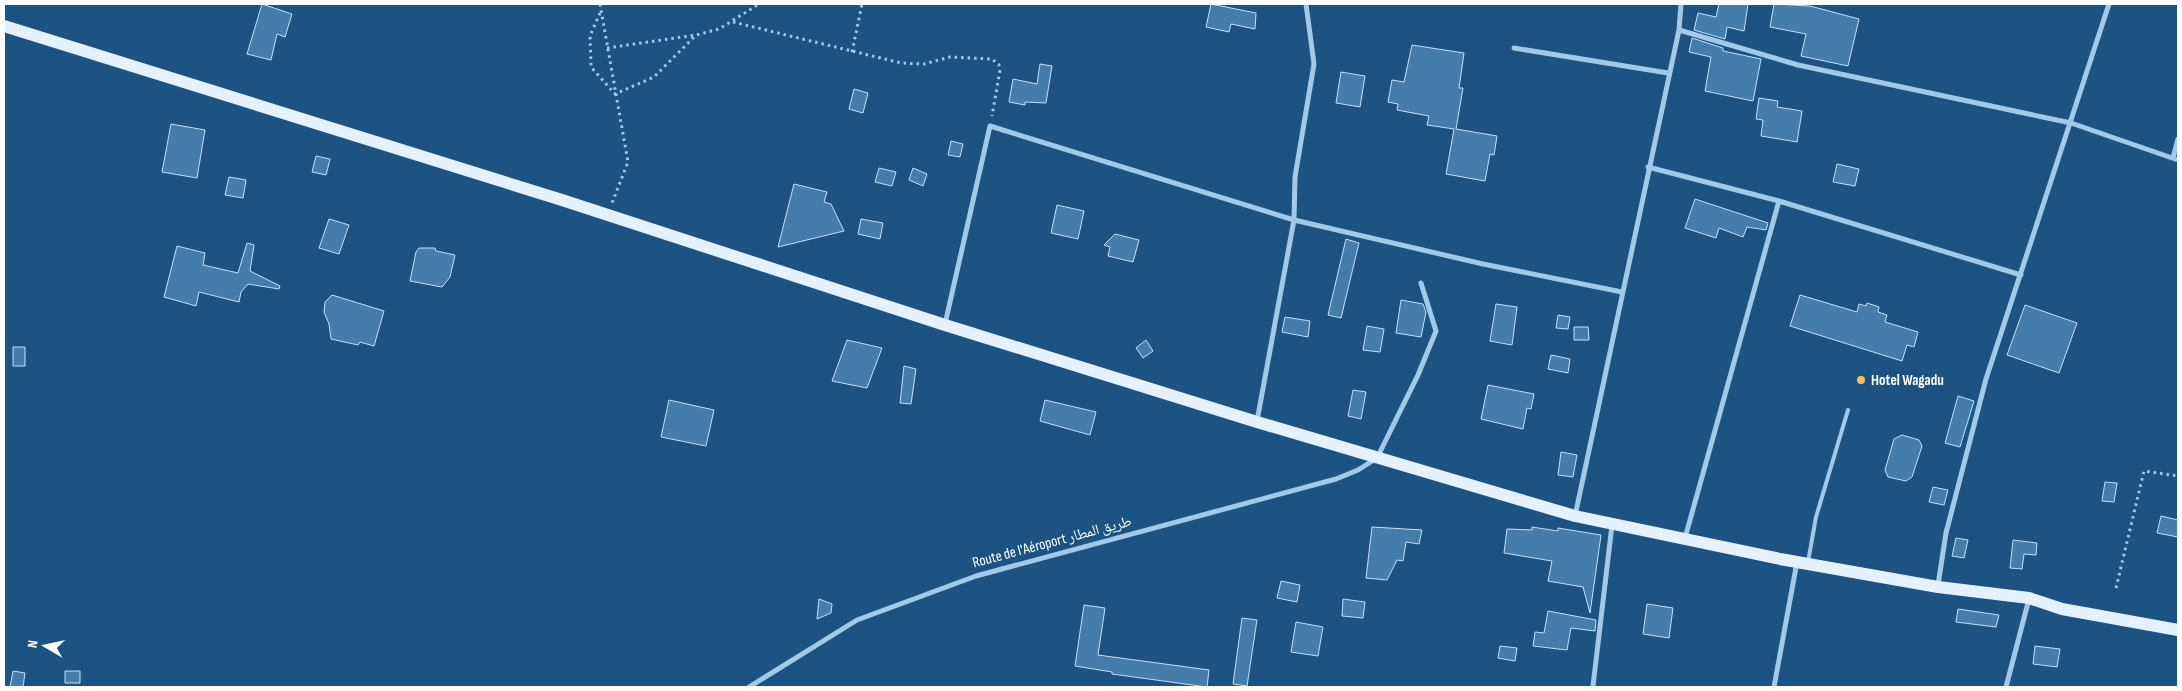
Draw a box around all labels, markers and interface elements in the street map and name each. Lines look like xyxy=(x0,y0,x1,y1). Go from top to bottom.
place label: Hotel Wagadu xyxy=(1871,371,1944,390)
marker: Hotel Wagadu xyxy=(1855,374,1867,386)
street label: Route de l'Aéroport طريق المطار xyxy=(970,512,1134,572)
north arrow xyxy=(20,621,70,671)
text: N xyxy=(24,639,42,649)

